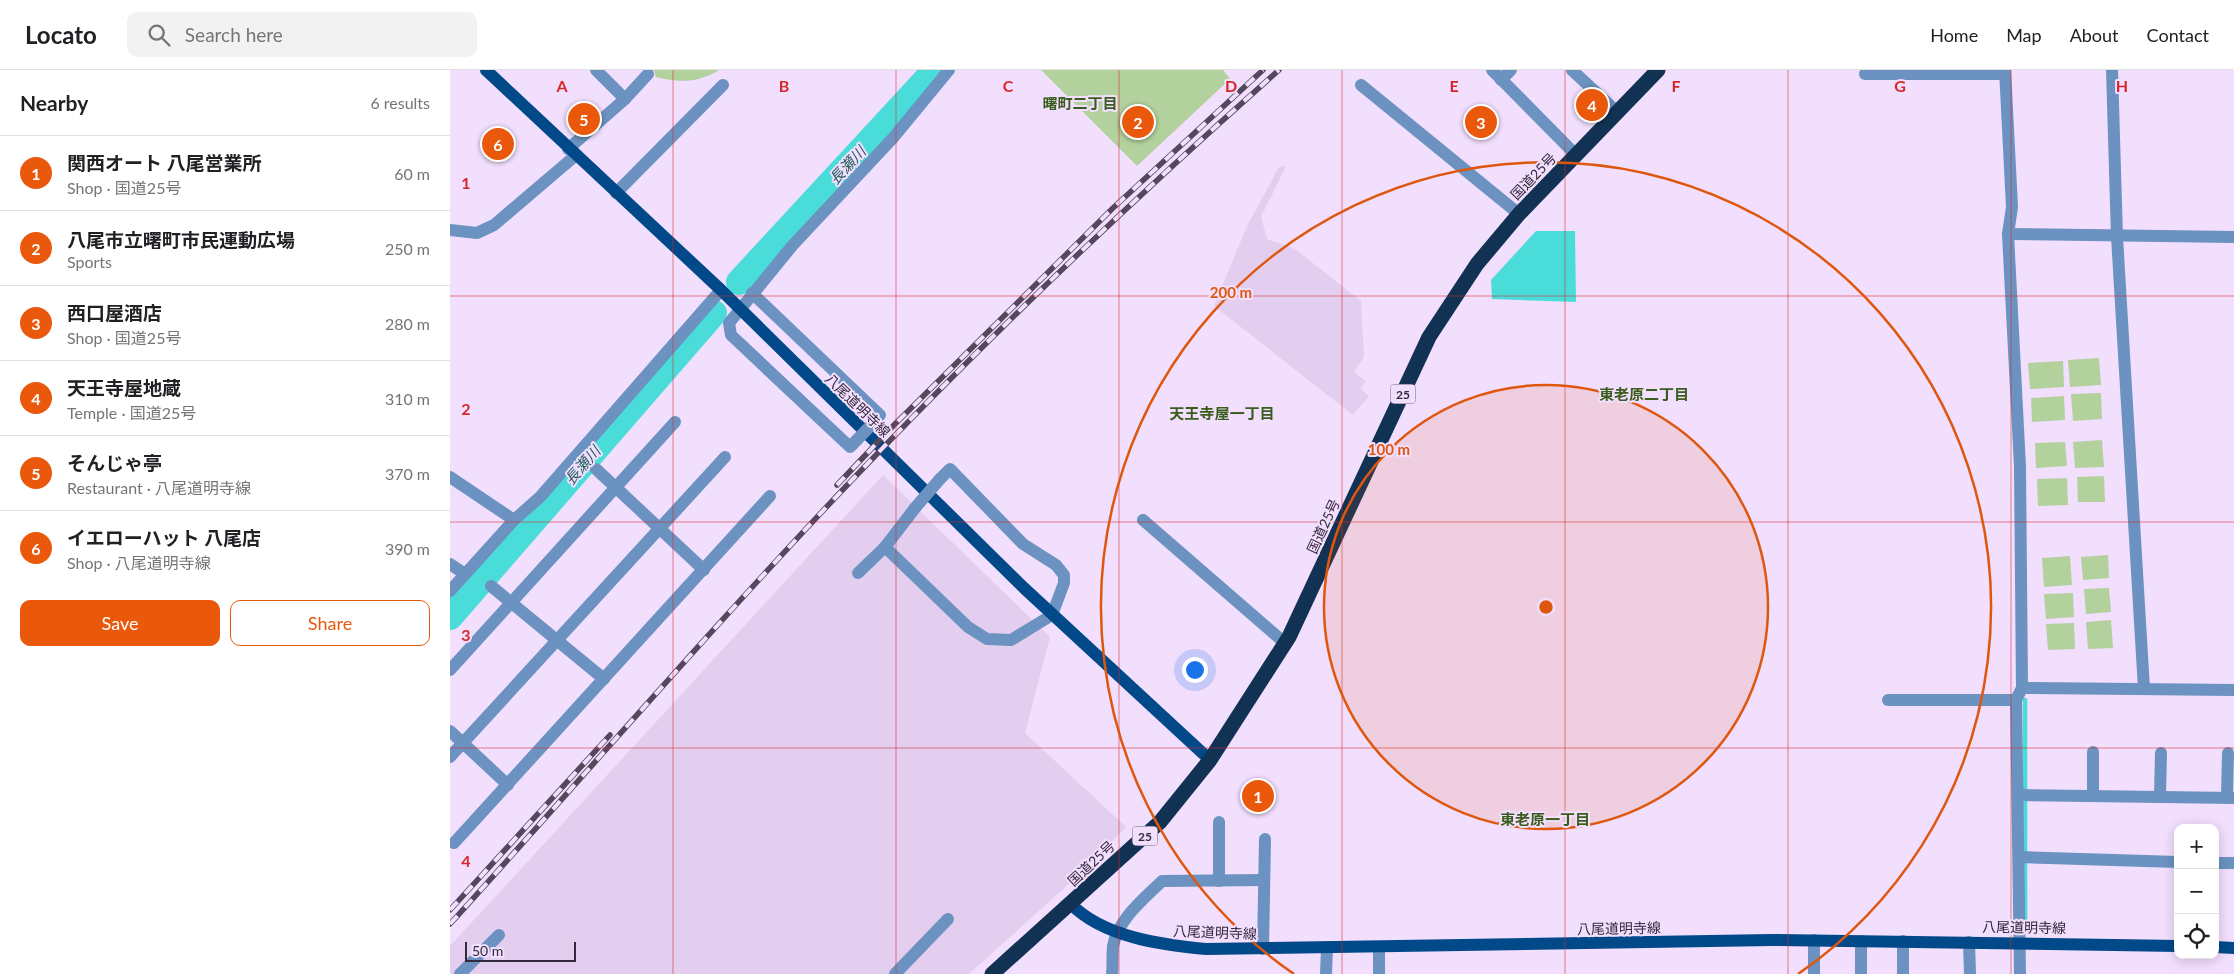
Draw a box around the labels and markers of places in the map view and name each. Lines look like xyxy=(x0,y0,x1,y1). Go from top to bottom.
pin: 4 xyxy=(1576,86,1608,124)
pin: 5 xyxy=(568,100,600,138)
pin: 2 xyxy=(1122,103,1154,141)
pin: 3 xyxy=(1465,103,1497,141)
pin: 6 xyxy=(482,125,514,163)
centre of rings xyxy=(1537,598,1555,616)
pin: 1 xyxy=(1242,777,1274,815)

